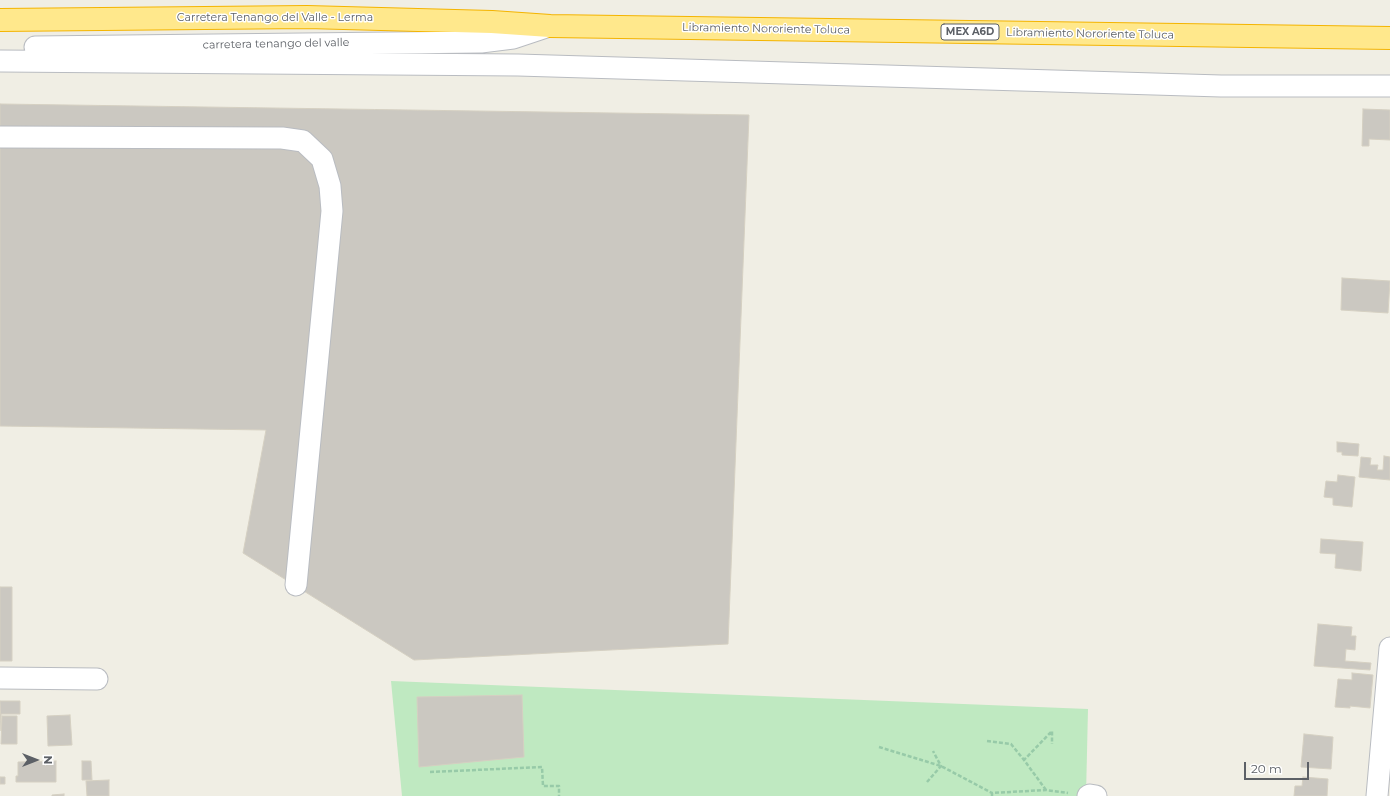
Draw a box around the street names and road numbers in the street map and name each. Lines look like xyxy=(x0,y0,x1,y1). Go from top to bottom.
street label: Carretera Tenango del Valle - Lerma xyxy=(177,11,373,25)
street label: Libramiento Nororiente Toluca xyxy=(682,21,850,37)
road number: MEX A6D xyxy=(941,24,999,40)
street label: Libramiento Nororiente Toluca xyxy=(1006,26,1174,42)
street label: carretera tenango del valle xyxy=(203,36,349,52)

